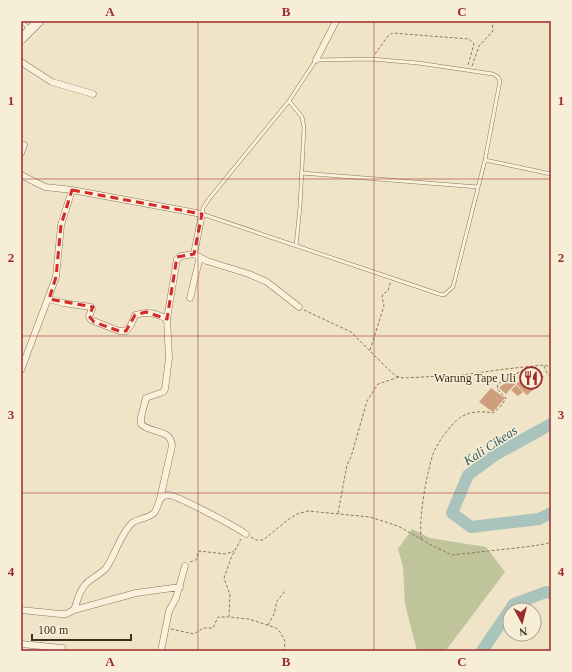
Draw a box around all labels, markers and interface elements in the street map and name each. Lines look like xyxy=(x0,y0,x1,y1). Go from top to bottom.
text: A xyxy=(105,4,115,19)
text: B xyxy=(282,4,291,19)
text: C xyxy=(457,4,467,19)
text: 1 xyxy=(8,93,14,108)
text: 1 xyxy=(558,93,564,108)
text: 2 xyxy=(8,250,14,265)
text: 2 xyxy=(558,250,564,265)
restaurant icon: Warung Tape Uli xyxy=(518,365,544,391)
place label: Warung Tape Uli xyxy=(434,371,517,385)
text: 3 xyxy=(8,407,15,422)
text: 3 xyxy=(558,407,565,422)
water label: Kali Cikeas xyxy=(460,423,520,469)
text: 4 xyxy=(8,564,15,579)
text: 4 xyxy=(558,564,565,579)
north arrow xyxy=(502,602,542,642)
scale bar xyxy=(32,616,131,642)
text: 100 m xyxy=(38,623,69,637)
text: N xyxy=(518,625,528,638)
text: A xyxy=(105,654,115,669)
text: B xyxy=(282,654,291,669)
text: C xyxy=(457,654,467,669)

